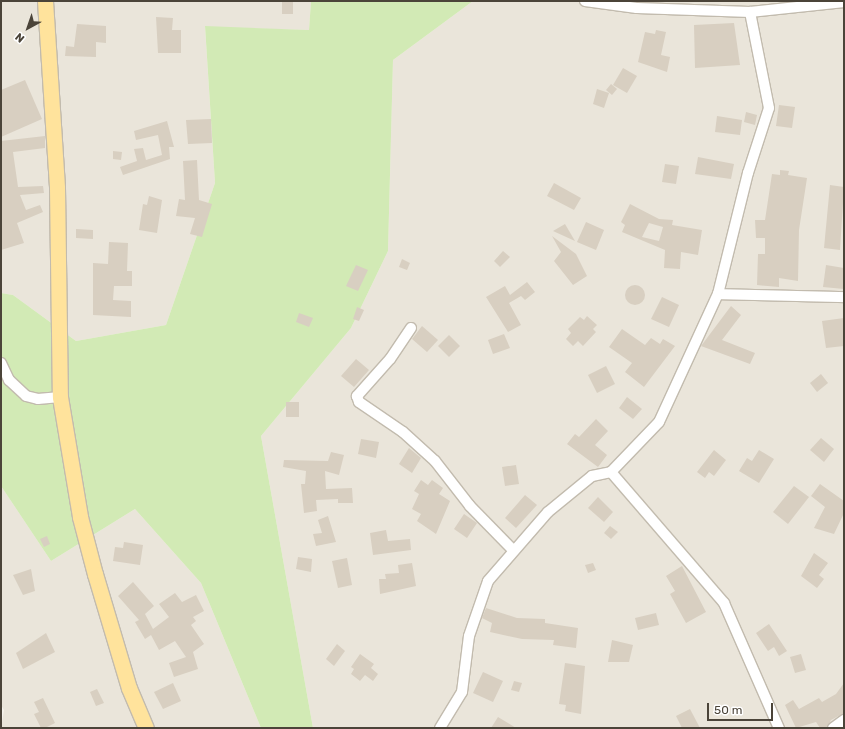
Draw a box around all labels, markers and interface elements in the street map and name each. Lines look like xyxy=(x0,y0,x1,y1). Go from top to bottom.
north arrow xyxy=(8,8,48,48)
text: N xyxy=(13,30,27,45)
scale bar xyxy=(709,695,775,721)
text: 50 m xyxy=(714,703,742,717)

